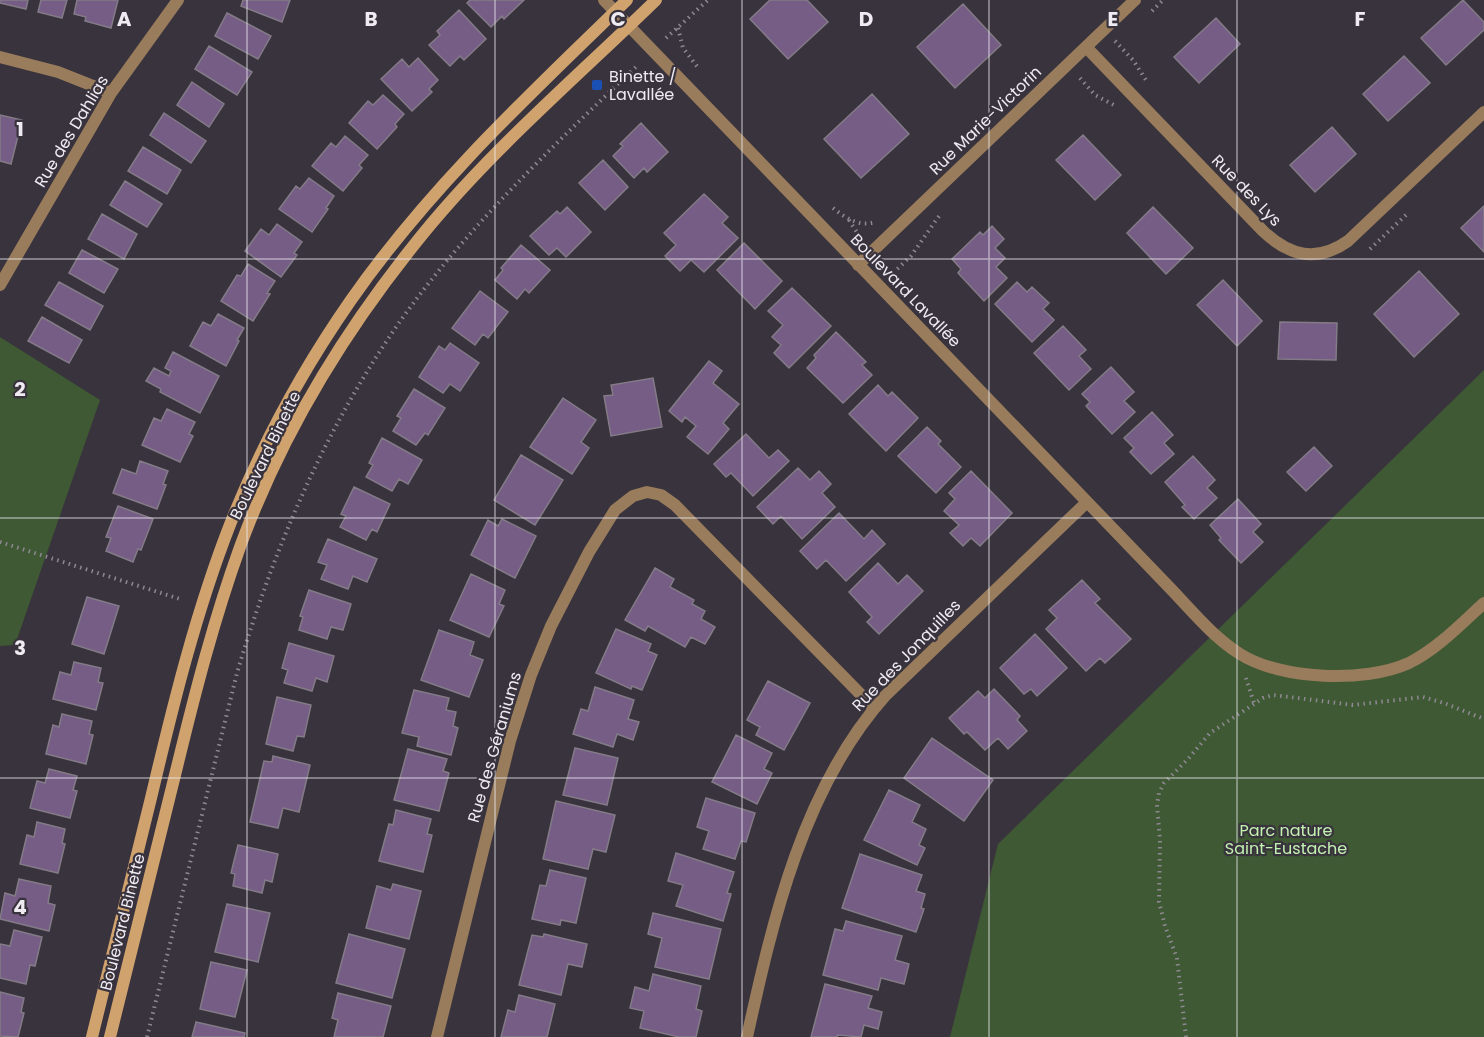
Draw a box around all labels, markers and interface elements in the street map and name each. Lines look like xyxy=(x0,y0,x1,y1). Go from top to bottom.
text: A xyxy=(117,5,132,33)
text: B xyxy=(364,5,378,33)
text: C xyxy=(610,5,626,33)
text: D xyxy=(859,5,873,33)
text: E xyxy=(1108,5,1118,33)
text: F xyxy=(1355,5,1366,33)
street label: Rue Marie-Victorin xyxy=(924,61,1047,180)
place label: Binette / Lavallée xyxy=(609,65,676,106)
street label: Rue des Dahlias xyxy=(29,71,114,192)
marker: Binette / Lavallée xyxy=(590,78,604,92)
text: 1 xyxy=(16,115,24,143)
street label: Rue des Lys xyxy=(1206,149,1287,231)
street label: Boulevard Lavallée xyxy=(845,228,966,352)
text: 2 xyxy=(14,375,26,403)
street label: Boulevard Binette xyxy=(224,387,307,523)
street label: Rue des Jonquilles xyxy=(847,594,966,716)
text: 3 xyxy=(14,634,26,662)
street label: Rue des Géraniums xyxy=(462,669,527,825)
park label: Parc nature Saint-Eustache xyxy=(1225,819,1347,860)
street label: Boulevard Binette xyxy=(94,851,151,993)
text: 4 xyxy=(13,893,27,921)

